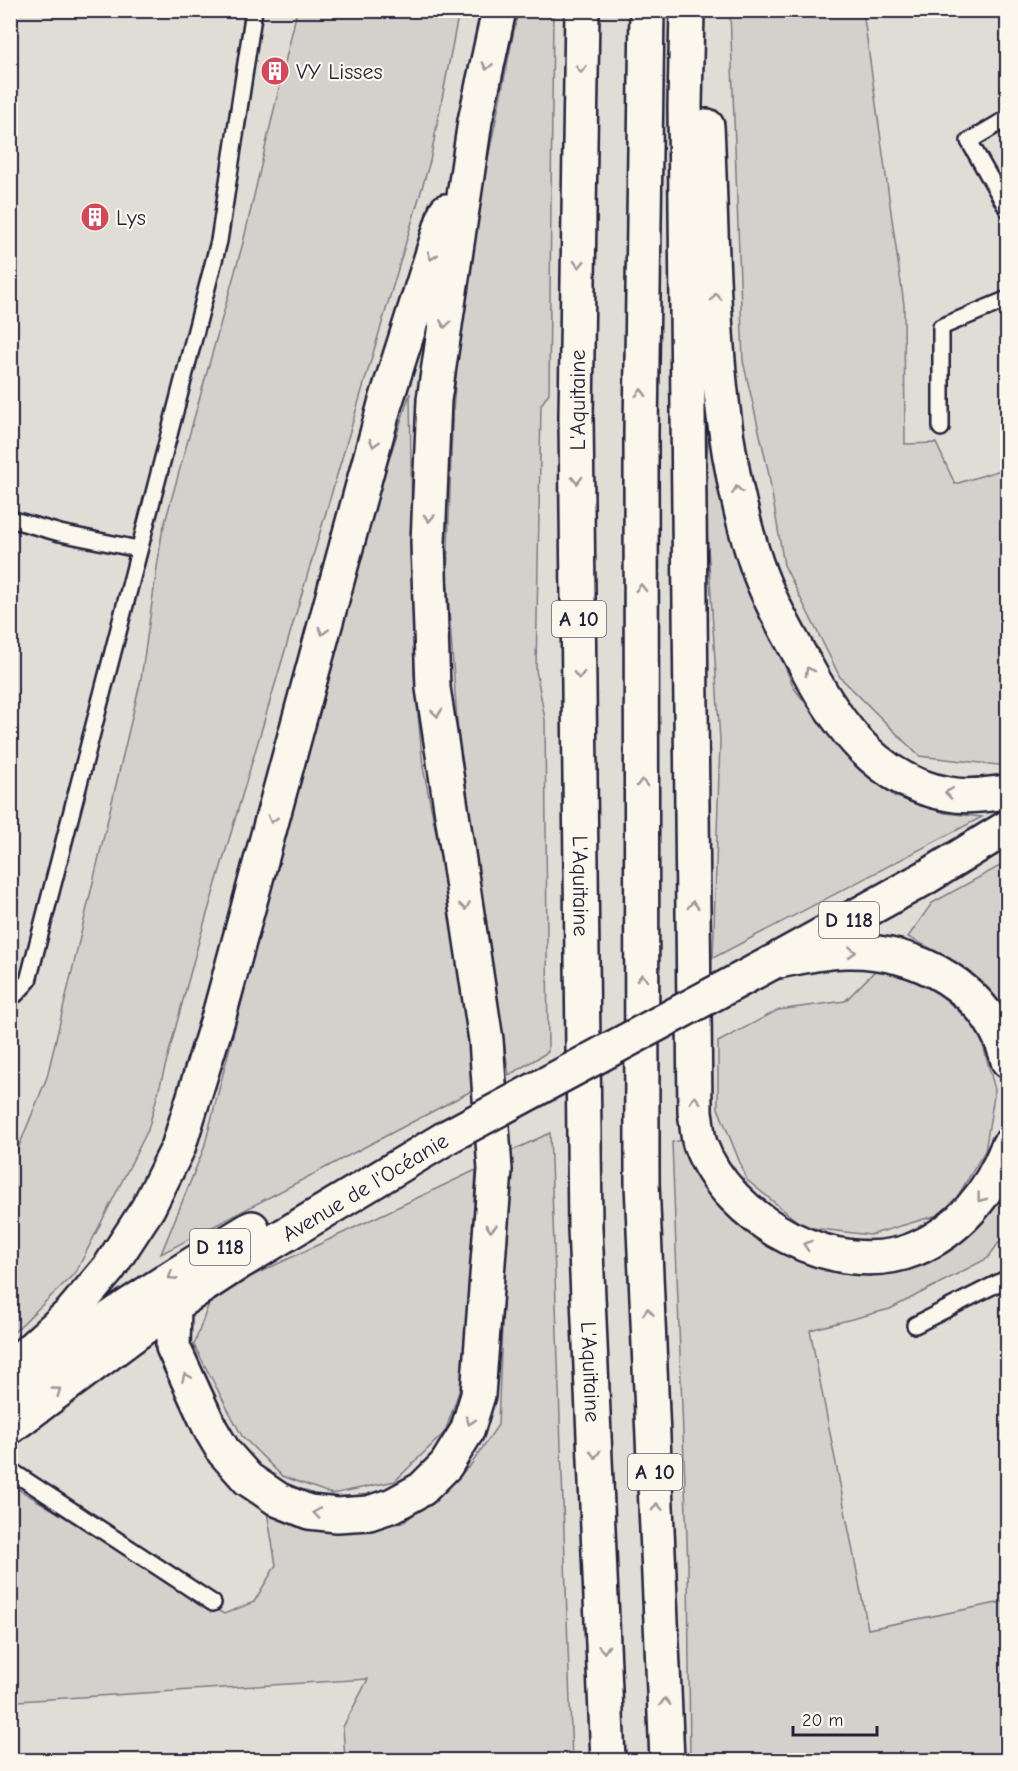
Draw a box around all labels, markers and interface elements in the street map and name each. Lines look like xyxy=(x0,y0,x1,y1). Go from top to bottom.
building icon: VY Lisses xyxy=(259,55,291,87)
place label: VY Lisses xyxy=(296,59,383,85)
one-way arrow xyxy=(481,60,494,70)
one-way arrow xyxy=(575,64,588,73)
building icon: Lys xyxy=(79,201,111,233)
place label: Lys xyxy=(116,205,146,231)
one-way arrow xyxy=(427,250,439,261)
one-way arrow xyxy=(572,259,585,268)
one-way arrow xyxy=(709,292,722,301)
one-way arrow xyxy=(440,319,452,328)
street label: L'Aquitaine xyxy=(565,350,591,450)
one-way arrow xyxy=(635,388,648,397)
one-way arrow xyxy=(369,437,381,447)
one-way arrow xyxy=(571,475,583,484)
one-way arrow xyxy=(732,486,744,495)
one-way arrow xyxy=(423,513,436,522)
one-way arrow xyxy=(635,583,647,592)
road number: A 10 xyxy=(552,601,606,637)
one-way arrow xyxy=(318,625,330,636)
one-way arrow xyxy=(805,666,816,677)
one-way arrow xyxy=(573,670,585,679)
one-way arrow xyxy=(430,708,442,717)
one-way arrow xyxy=(636,778,648,787)
one-way arrow xyxy=(945,788,954,800)
one-way arrow xyxy=(267,813,279,824)
street label: L'Aquitaine xyxy=(567,835,594,937)
one-way arrow xyxy=(458,901,470,910)
one-way arrow xyxy=(686,901,699,910)
road number: D 118 xyxy=(819,902,879,938)
one-way arrow xyxy=(848,945,857,958)
one-way arrow xyxy=(636,973,648,982)
one-way arrow xyxy=(689,1096,701,1105)
street label: Avenue de l'Océanie xyxy=(278,1128,453,1247)
one-way arrow xyxy=(977,1192,988,1203)
one-way arrow xyxy=(485,1224,498,1233)
road number: D 118 xyxy=(190,1229,250,1265)
one-way arrow xyxy=(802,1240,813,1253)
one-way arrow xyxy=(168,1268,178,1280)
one-way arrow xyxy=(641,1308,654,1317)
street label: L'Aquitaine xyxy=(575,1321,605,1423)
one-way arrow xyxy=(181,1372,193,1383)
one-way arrow xyxy=(50,1387,61,1398)
one-way arrow xyxy=(465,1415,477,1426)
one-way arrow xyxy=(589,1450,602,1459)
road number: A 10 xyxy=(628,1454,682,1490)
one-way arrow xyxy=(650,1503,663,1512)
one-way arrow xyxy=(312,1507,321,1519)
one-way arrow xyxy=(598,1645,611,1654)
one-way arrow xyxy=(659,1698,672,1707)
scale bar xyxy=(793,1699,877,1737)
text: 20 m xyxy=(802,1710,843,1731)

